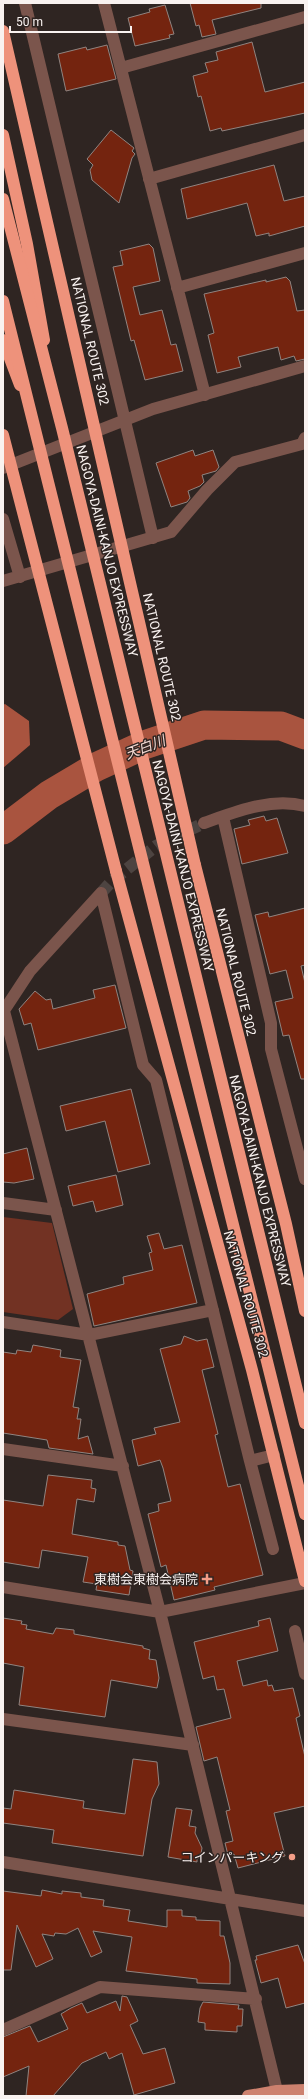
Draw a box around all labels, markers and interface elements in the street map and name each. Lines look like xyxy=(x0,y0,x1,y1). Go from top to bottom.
scale bar xyxy=(10,8,131,34)
text: 50 m xyxy=(16,15,43,29)
street label: NATIONAL ROUTE 302 xyxy=(68,275,112,407)
street label: NAGOYA-DAINI-KANJO EXPRESSWAY xyxy=(73,443,141,659)
street label: NATIONAL ROUTE 302 xyxy=(140,591,184,723)
water label: 天白川 xyxy=(123,731,169,762)
street label: NAGOYA-DAINI-KANJO EXPRESSWAY xyxy=(149,758,217,974)
street label: NATIONAL ROUTE 302 xyxy=(213,907,259,1037)
street label: NAGOYA-DAINI-KANJO EXPRESSWAY xyxy=(226,1073,294,1289)
street label: NATIONAL ROUTE 302 xyxy=(221,1229,271,1359)
place label: 東樹会東樹会病院 xyxy=(94,1572,198,1587)
marker: 東樹会東樹会病院 xyxy=(201,1573,213,1585)
place label: コインパーキング xyxy=(180,1850,284,1865)
marker: コインパーキング xyxy=(287,1852,297,1862)

